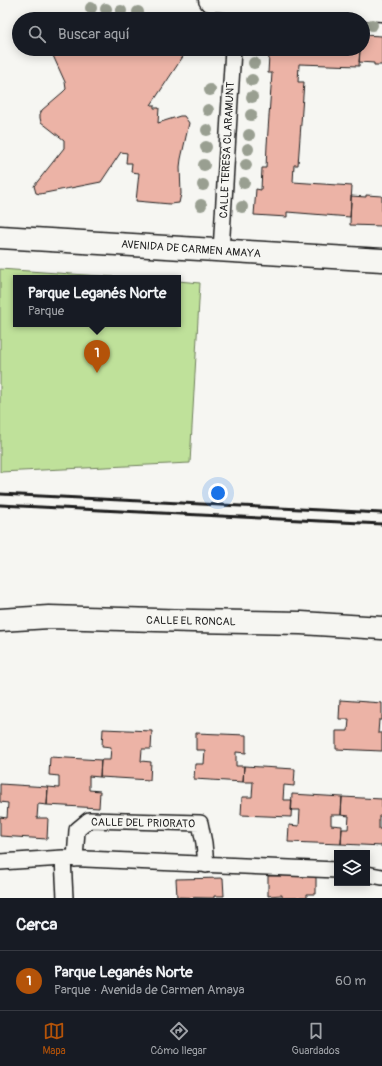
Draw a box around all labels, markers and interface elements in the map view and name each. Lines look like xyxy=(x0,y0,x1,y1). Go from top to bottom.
search box xyxy=(12,12,370,56)
icon: search xyxy=(26,23,48,45)
text: Buscar aquí xyxy=(58,25,130,44)
street label: CALLE TERESA CLARAMUNT xyxy=(217,81,237,219)
street label: AVENIDA DE CARMEN AMAYA xyxy=(121,238,261,260)
popup xyxy=(13,275,181,327)
text: Parque Leganés Norte xyxy=(28,284,166,303)
text: Parque xyxy=(28,303,64,319)
pin: 1 xyxy=(84,340,110,373)
your location xyxy=(208,483,228,503)
street label: CALLE EL RONCAL xyxy=(146,614,236,628)
street label: CALLE DEL PRIORATO xyxy=(91,816,195,830)
map controls xyxy=(334,850,370,886)
button: layers xyxy=(334,850,370,886)
text: Cerca xyxy=(16,914,57,935)
text: Parque Leganés Norte xyxy=(54,963,193,982)
text: 1 xyxy=(26,973,32,989)
text: 60 m xyxy=(335,973,366,989)
text: Parque · Avenida de Carmen Amaya xyxy=(54,982,244,998)
tab: Mapa xyxy=(42,1020,66,1057)
tab: Cómo llegar xyxy=(151,1020,207,1057)
tab: Guardados xyxy=(291,1020,340,1057)

